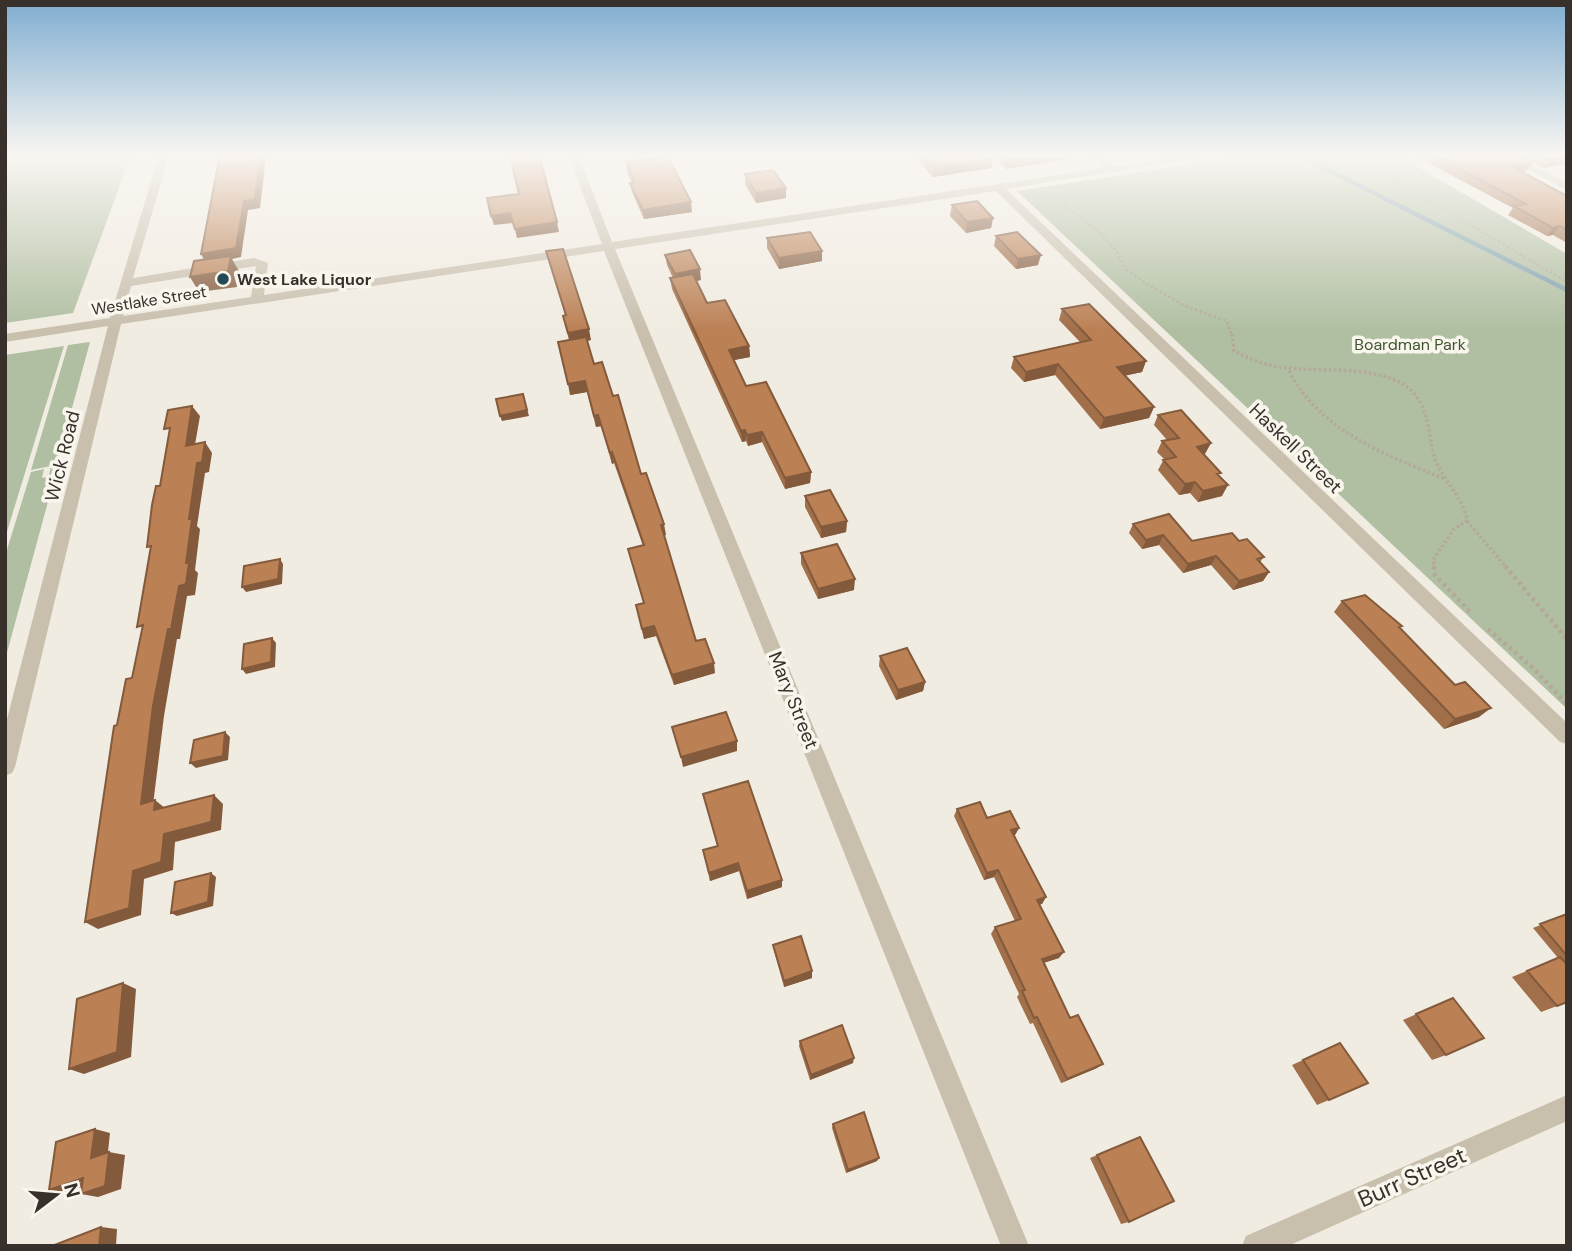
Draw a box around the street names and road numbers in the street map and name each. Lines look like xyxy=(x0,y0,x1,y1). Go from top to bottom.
street label: Westlake Street xyxy=(90,281,208,320)
street label: Haskell Street xyxy=(1244,398,1347,499)
street label: Wick Road xyxy=(39,408,86,504)
street label: Mary Street xyxy=(763,648,824,753)
street label: Burr Street xyxy=(1353,1140,1471,1214)

